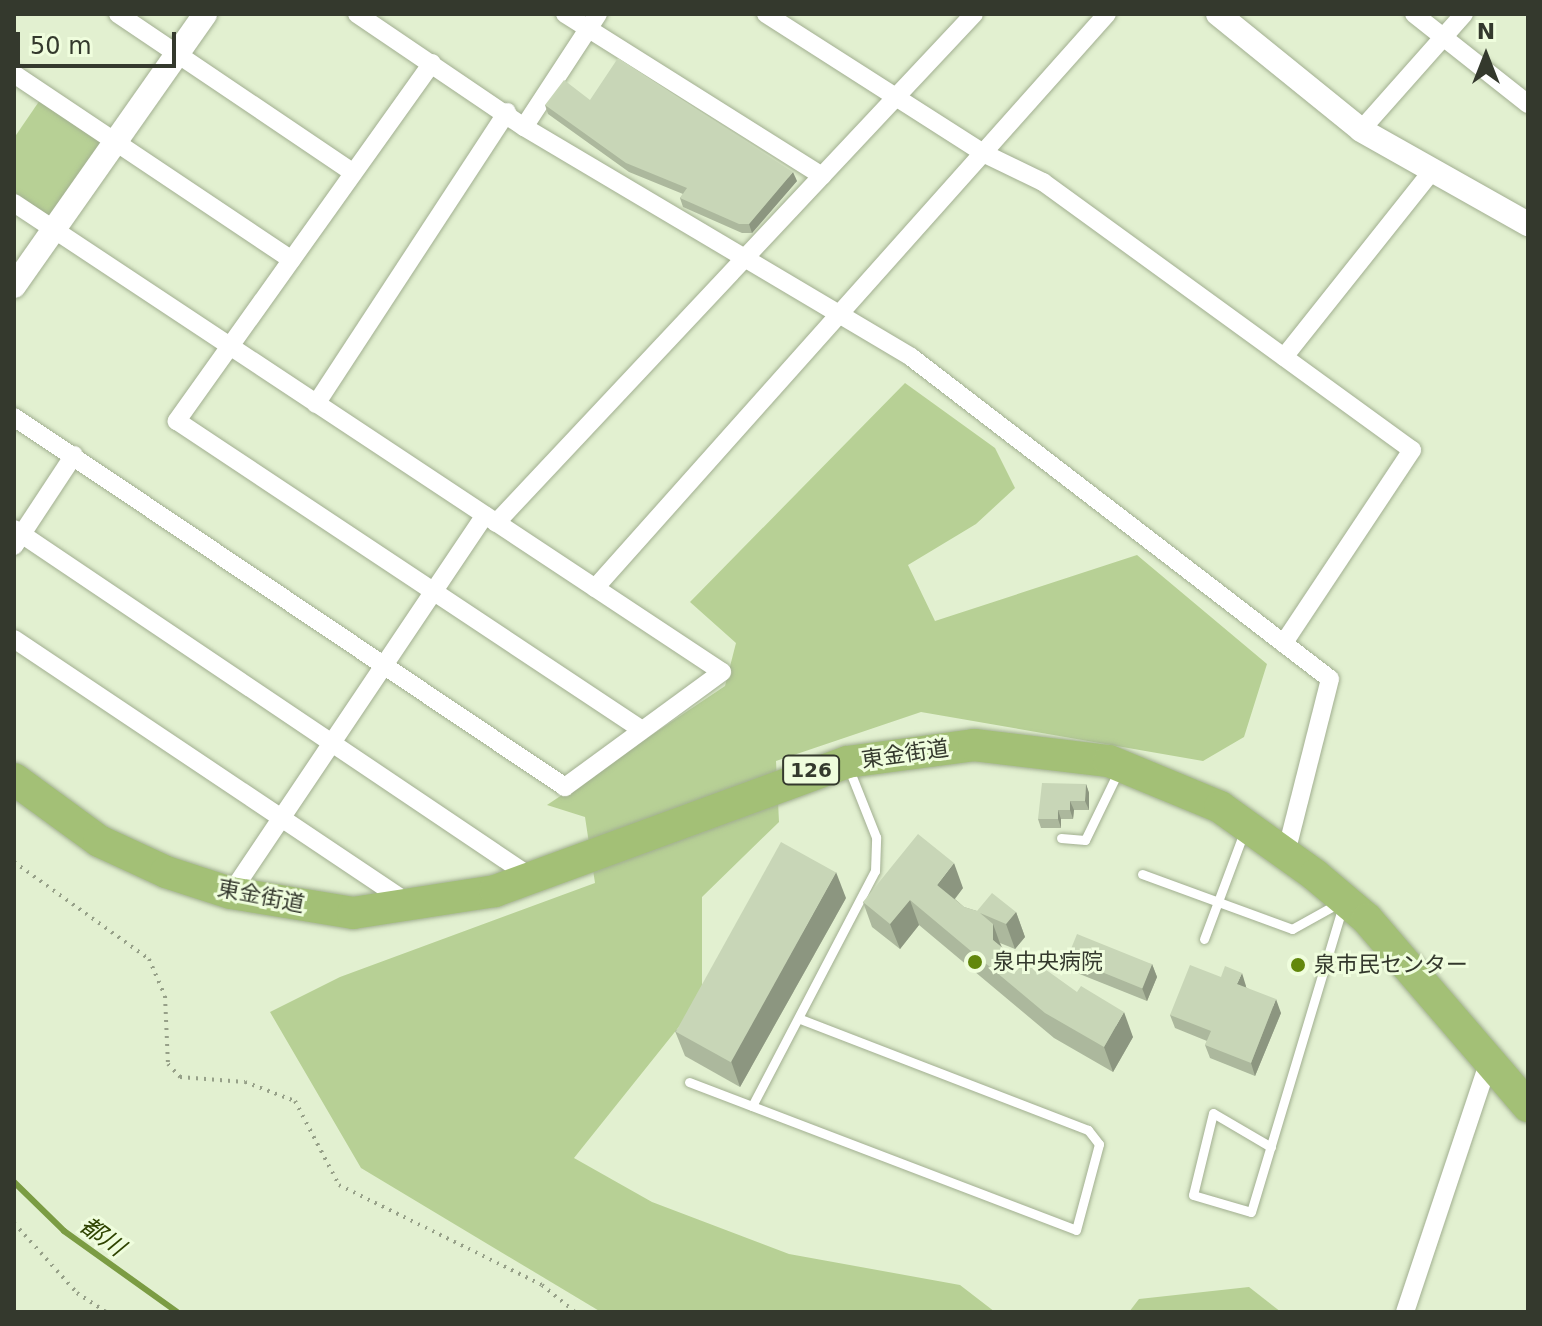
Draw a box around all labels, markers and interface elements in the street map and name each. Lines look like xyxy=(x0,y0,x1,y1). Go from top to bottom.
scale bar xyxy=(20,16,180,66)
north arrow xyxy=(1446,16,1526,96)
text: N xyxy=(1477,19,1495,44)
text: 50 m xyxy=(30,32,92,60)
street label: 東金街道 xyxy=(860,735,950,773)
road number: 126 xyxy=(781,754,841,786)
street label: 東金街道 xyxy=(215,875,307,917)
place label: 泉中央病院 xyxy=(993,949,1103,975)
marker: 泉中央病院 xyxy=(964,951,986,973)
place label: 泉市民センター xyxy=(1314,952,1468,978)
marker: 泉市民センター xyxy=(1289,956,1307,974)
water label: 都川 xyxy=(74,1211,130,1263)

